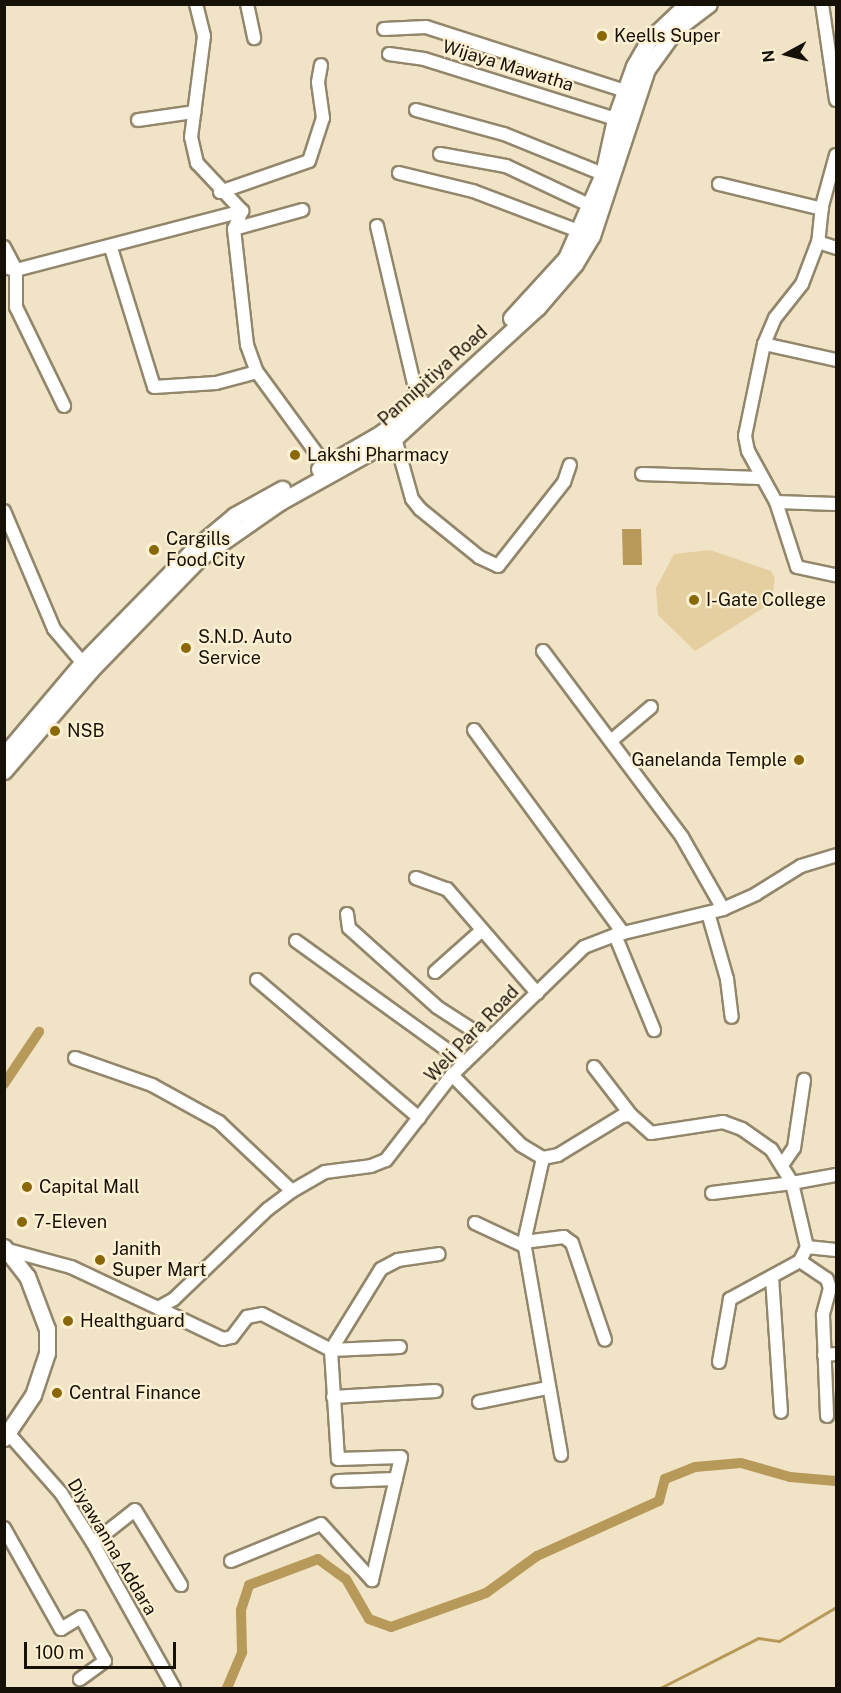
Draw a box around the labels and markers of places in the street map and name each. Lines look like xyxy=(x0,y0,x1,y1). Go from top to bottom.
place label: Keells Super xyxy=(614,25,721,47)
marker: Keells Super xyxy=(595,29,609,43)
place label: Lakshi Pharmacy xyxy=(307,444,449,466)
marker: Lakshi Pharmacy xyxy=(288,448,302,462)
place label: Cargills Food City xyxy=(166,529,245,572)
marker: Cargills Food City xyxy=(147,543,161,557)
place label: I-Gate College xyxy=(706,589,826,611)
marker: I-Gate College xyxy=(687,593,701,607)
place label: S.N.D. Auto Service xyxy=(198,627,292,670)
marker: S.N.D. Auto Service xyxy=(179,641,193,655)
place label: NSB xyxy=(67,720,105,742)
marker: NSB xyxy=(48,724,62,738)
place label: Ganelanda Temple xyxy=(631,749,787,771)
marker: Ganelanda Temple xyxy=(792,753,806,767)
place label: Capital Mall xyxy=(39,1176,140,1198)
marker: Capital Mall xyxy=(20,1180,34,1194)
place label: 7-Eleven xyxy=(34,1211,107,1233)
marker: 7-Eleven xyxy=(15,1215,29,1229)
place label: Janith Super Mart xyxy=(112,1239,207,1282)
marker: Janith Super Mart xyxy=(93,1253,107,1267)
place label: Healthguard xyxy=(80,1310,185,1332)
marker: Healthguard xyxy=(61,1314,75,1328)
place label: Central Finance xyxy=(69,1382,201,1404)
marker: Central Finance xyxy=(50,1386,64,1400)

